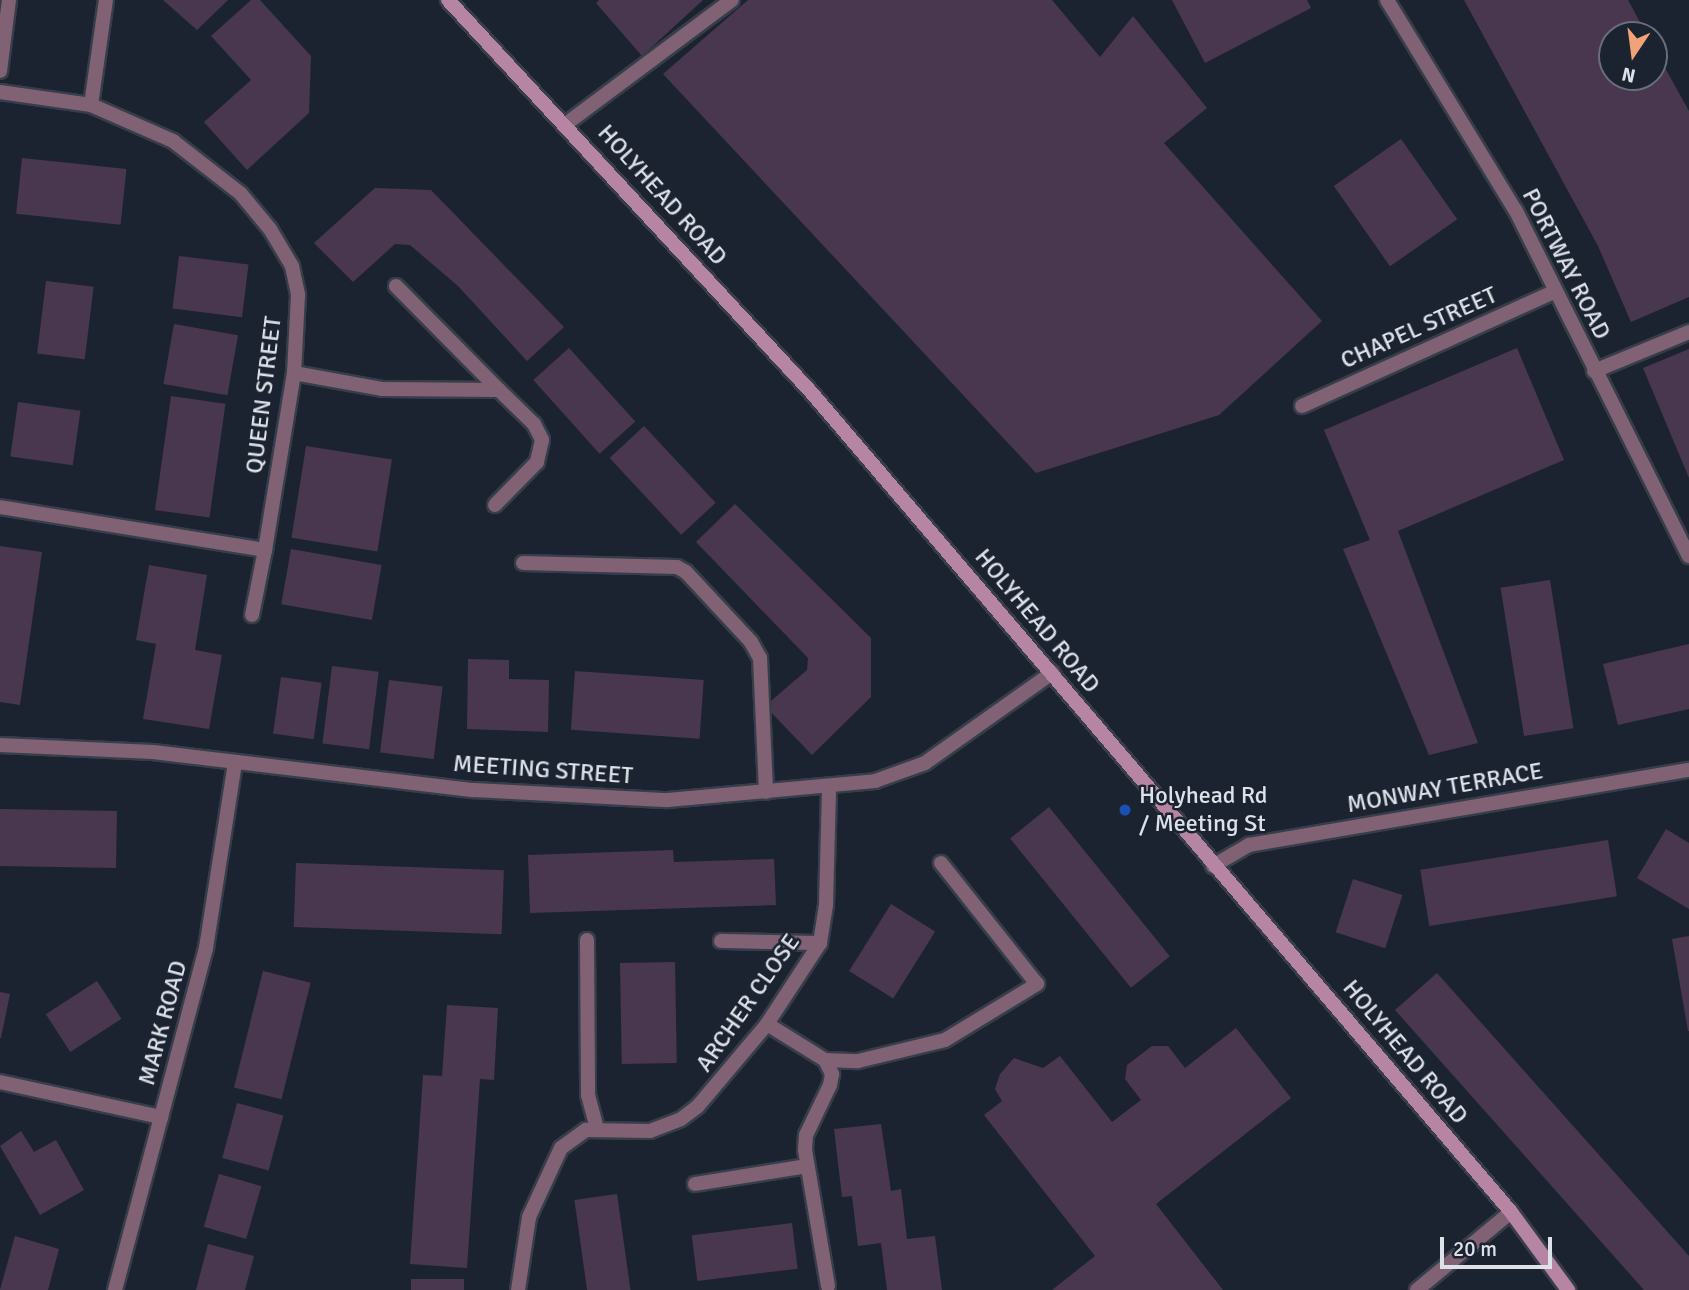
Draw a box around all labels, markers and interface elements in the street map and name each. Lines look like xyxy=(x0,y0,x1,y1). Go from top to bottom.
north arrow xyxy=(1598,21,1668,91)
text: N xyxy=(1620,61,1638,88)
street label: HOLYHEAD ROAD xyxy=(591,119,733,271)
street label: PORTWAY ROAD xyxy=(1516,184,1616,344)
street label: CHAPEL STREET xyxy=(1336,281,1502,375)
street label: QUEEN STREET xyxy=(240,315,288,475)
street label: HOLYHEAD ROAD xyxy=(968,543,1106,699)
street label: MEETING STREET xyxy=(452,749,634,791)
street label: MONWAY TERRACE xyxy=(1345,757,1545,819)
place label: Holyhead Rd / Meeting St xyxy=(1139,782,1268,838)
marker: Holyhead Rd / Meeting St xyxy=(1117,802,1133,818)
street label: ARCHER CLOSE xyxy=(690,928,806,1078)
street label: MARK ROAD xyxy=(133,958,193,1088)
street label: HOLYHEAD ROAD xyxy=(1336,974,1474,1130)
scale bar xyxy=(1444,1224,1556,1268)
text: 20 m xyxy=(1453,1236,1497,1262)

